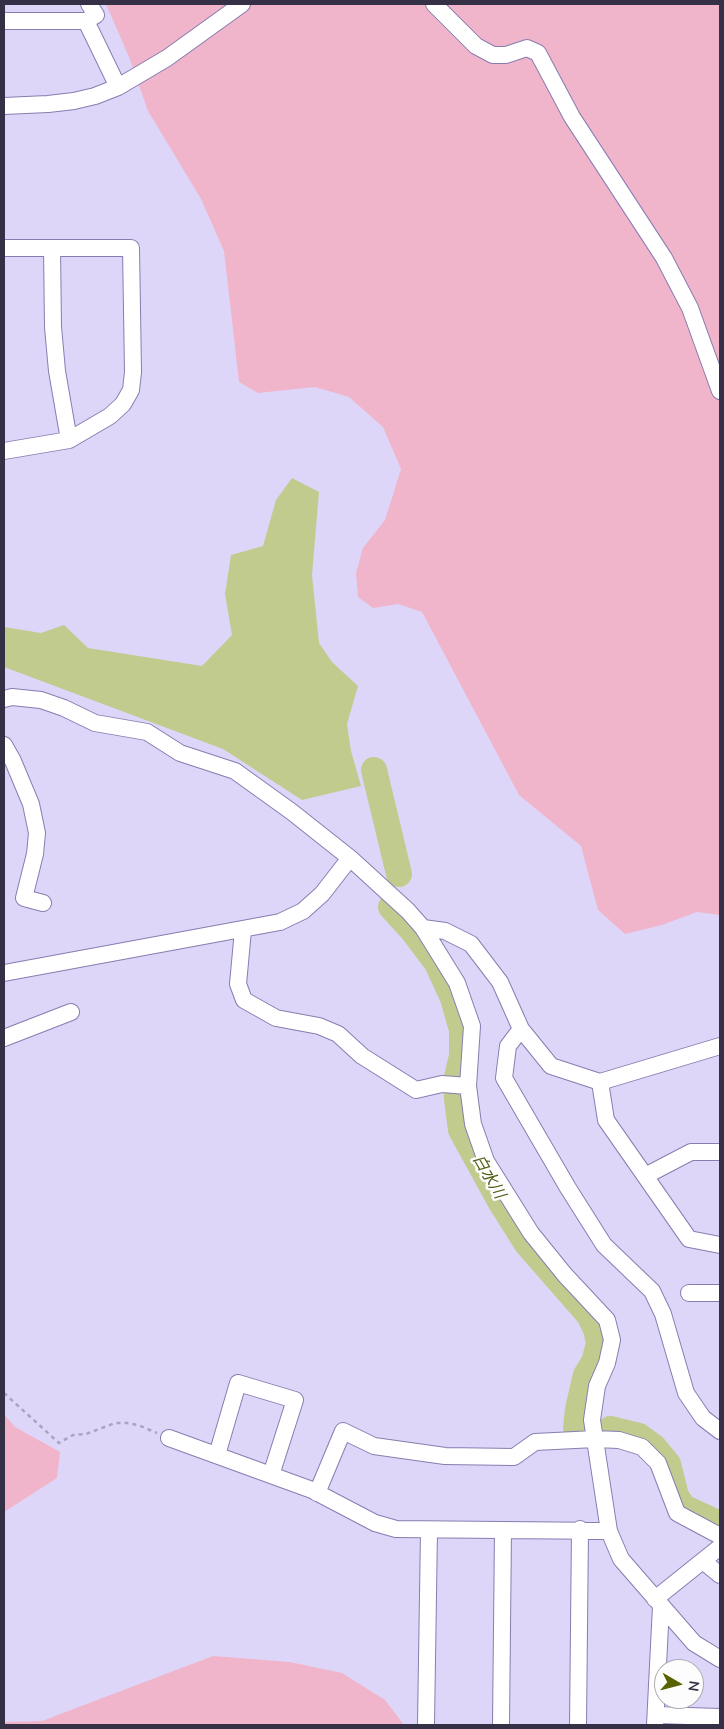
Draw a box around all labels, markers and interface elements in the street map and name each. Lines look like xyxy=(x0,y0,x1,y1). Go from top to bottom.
water label: 白水川 xyxy=(468,1151,508,1203)
north arrow xyxy=(654,1659,704,1709)
text: N xyxy=(683,1679,703,1693)

